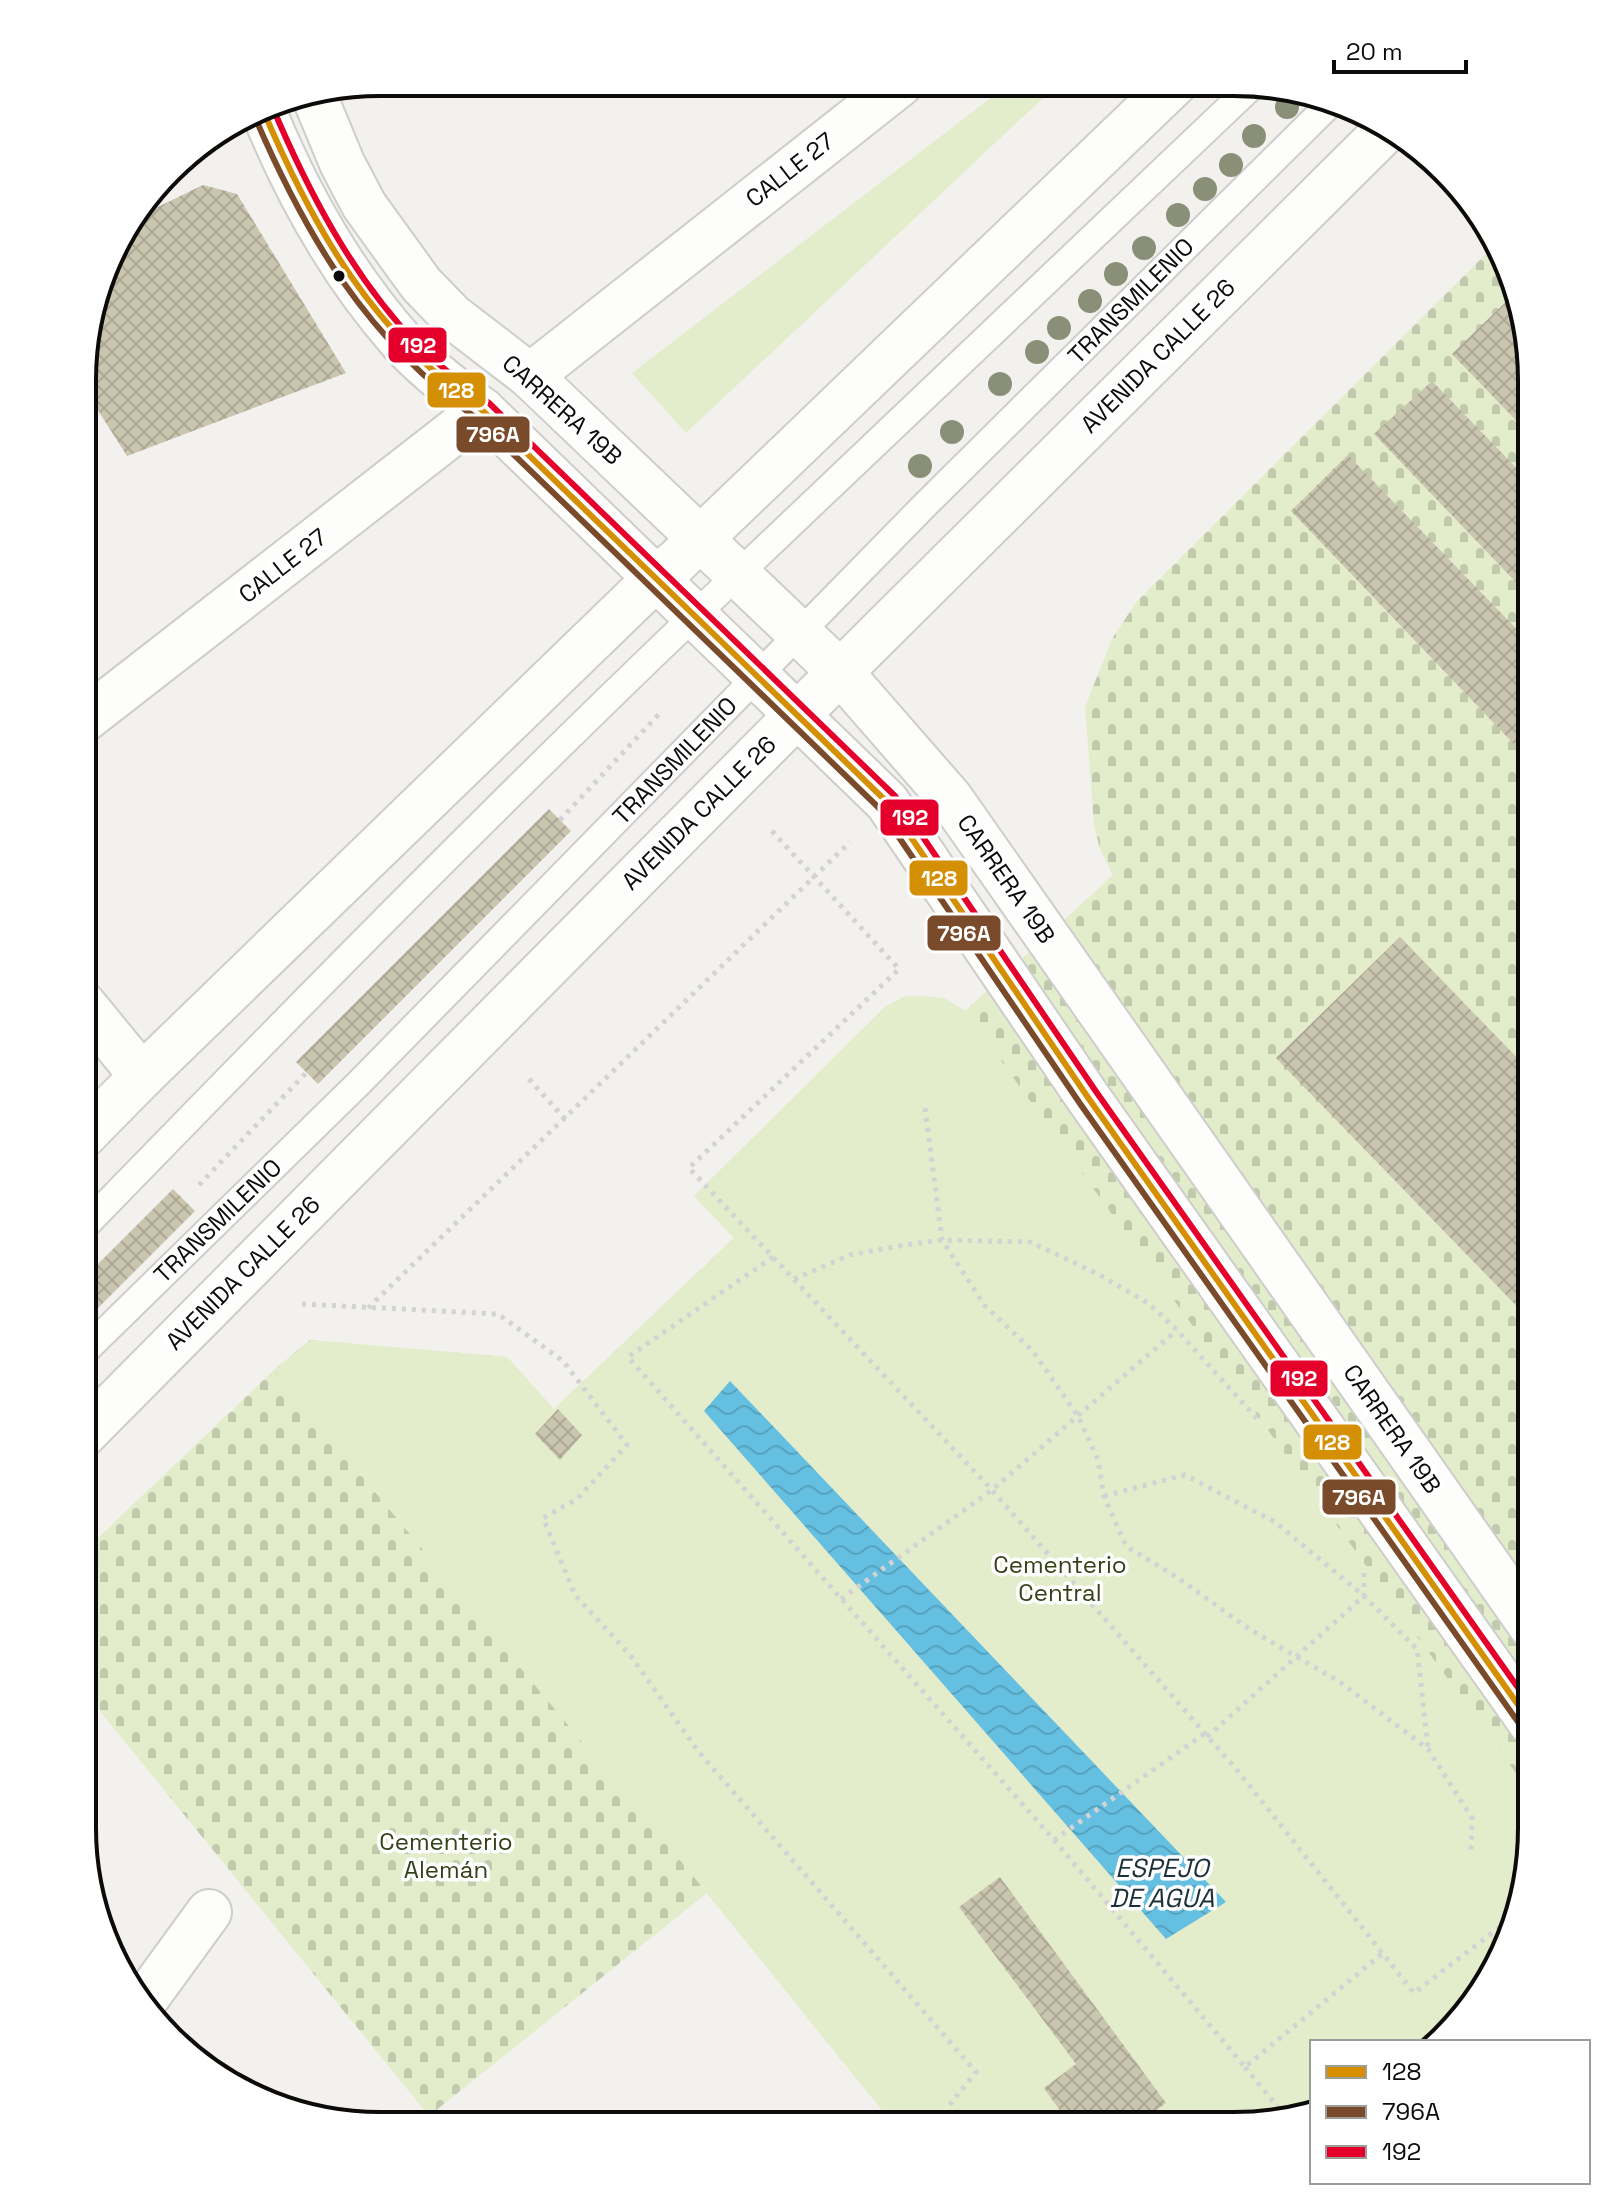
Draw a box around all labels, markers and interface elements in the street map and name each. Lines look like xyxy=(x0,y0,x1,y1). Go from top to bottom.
scale bar xyxy=(1334,24,1466,74)
text: 20 m xyxy=(1346,36,1403,67)
street label: CALLE 27 xyxy=(739,125,840,214)
street label: TRANSMILENIO xyxy=(1061,231,1200,370)
unlabelled marker xyxy=(331,268,347,284)
street label: AVENIDA CALLE 26 xyxy=(1074,272,1241,439)
line badge: 192 xyxy=(387,326,448,364)
text: 192 xyxy=(400,331,436,359)
street label: CARRERA 19B xyxy=(496,348,629,472)
line badge: 128 xyxy=(426,371,487,409)
text: 128 xyxy=(438,376,474,404)
line badge: 796A xyxy=(455,415,531,454)
text: 796A xyxy=(466,420,520,448)
street label: CALLE 27 xyxy=(232,521,333,610)
street label: TRANSMILENIO xyxy=(606,690,743,831)
street label: AVENIDA CALLE 26 xyxy=(615,729,782,896)
line badge: 192 xyxy=(879,798,940,837)
text: 192 xyxy=(892,803,928,831)
street label: CARRERA 19B xyxy=(950,808,1062,949)
line badge: 128 xyxy=(908,859,969,897)
text: 128 xyxy=(921,864,957,892)
line badge: 796A xyxy=(926,914,1002,952)
text: 796A xyxy=(937,919,991,947)
street label: TRANSMILENIO xyxy=(147,1152,288,1289)
street label: AVENIDA CALLE 26 xyxy=(159,1189,326,1356)
street label: CARRERA 19B xyxy=(1336,1358,1448,1499)
line badge: 192 xyxy=(1269,1359,1329,1398)
text: 192 xyxy=(1281,1364,1317,1392)
line badge: 128 xyxy=(1302,1423,1363,1461)
text: 128 xyxy=(1314,1428,1350,1456)
line badge: 796A xyxy=(1321,1478,1397,1516)
text: 796A xyxy=(1332,1483,1386,1511)
park label: Cementerio Central xyxy=(993,1549,1127,1608)
park label: Cementerio Alemán xyxy=(379,1826,513,1885)
water label: ESPEJO DE AGUA xyxy=(1110,1851,1214,1915)
legend xyxy=(1310,2040,1590,2184)
text: 128 xyxy=(1382,2056,1421,2087)
text: 796A xyxy=(1382,2096,1440,2127)
text: 192 xyxy=(1382,2136,1421,2167)

